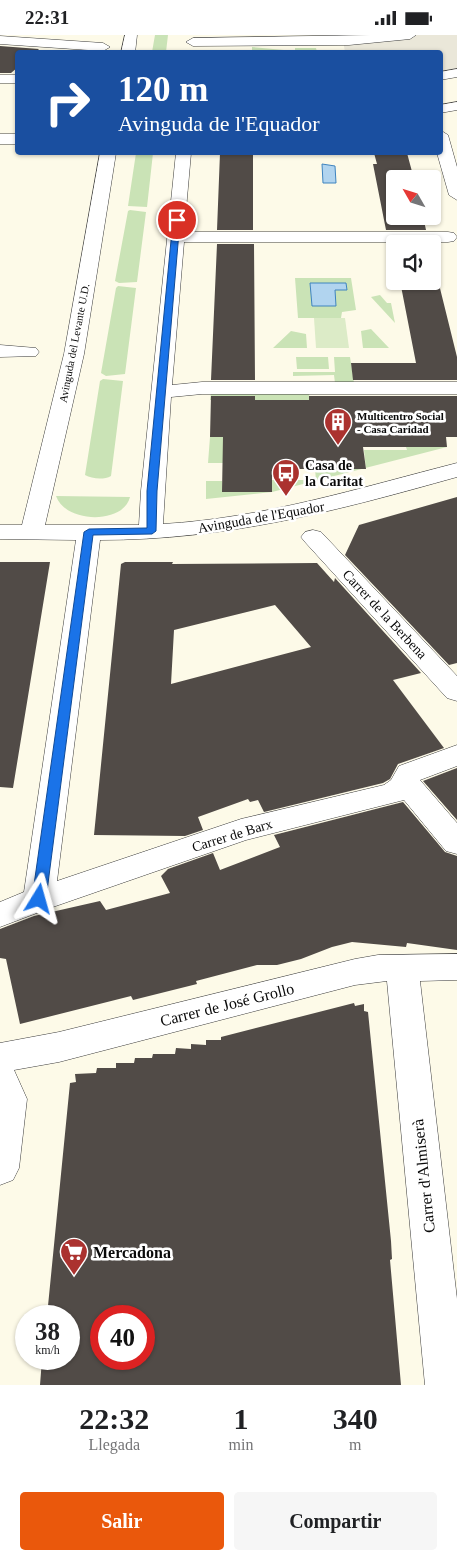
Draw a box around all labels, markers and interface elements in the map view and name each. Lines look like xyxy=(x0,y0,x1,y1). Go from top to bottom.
text: 22:31 xyxy=(25,7,69,28)
icon: right xyxy=(35,70,100,135)
text: 120 m xyxy=(118,70,208,109)
text: Avinguda de l'Equador xyxy=(118,111,320,136)
north arrow xyxy=(386,170,441,225)
map controls xyxy=(386,170,441,290)
pin xyxy=(156,199,198,241)
icon: arrive xyxy=(163,206,191,234)
button: sound xyxy=(386,235,441,290)
street label: Avinguda del Levante U.D. xyxy=(57,282,91,404)
building icon: Multicentro Social - Casa Caridad xyxy=(323,407,353,446)
place label: Multicentro Social - Casa Caridad xyxy=(357,410,444,435)
bus stop icon: Casa de la Caritat xyxy=(271,458,301,497)
place label: Casa de la Caritat xyxy=(305,458,363,489)
street label: Avinguda de l'Equador xyxy=(197,499,326,536)
street label: Carrer de la Berbena xyxy=(340,567,430,663)
street label: Carrer de Barx xyxy=(190,816,274,855)
position arrow xyxy=(12,872,64,924)
street label: Carrer de José Grollo xyxy=(158,980,296,1029)
street label: Carrer d'Almiserà xyxy=(409,1118,438,1234)
supermarket icon: Mercadona xyxy=(59,1237,89,1276)
place label: Mercadona xyxy=(93,1244,171,1261)
speed limit sign: 40 xyxy=(90,1305,155,1370)
text: 38 xyxy=(35,1318,60,1345)
text: km/h xyxy=(35,1343,60,1357)
text: 22:32 xyxy=(79,1402,149,1435)
text: 1 xyxy=(233,1402,248,1435)
text: 340 xyxy=(333,1402,378,1435)
text: Llegada xyxy=(89,1436,140,1453)
text: min xyxy=(229,1436,253,1453)
text: m xyxy=(349,1436,361,1453)
button: Salir xyxy=(20,1492,224,1550)
button: Compartir xyxy=(234,1492,437,1550)

